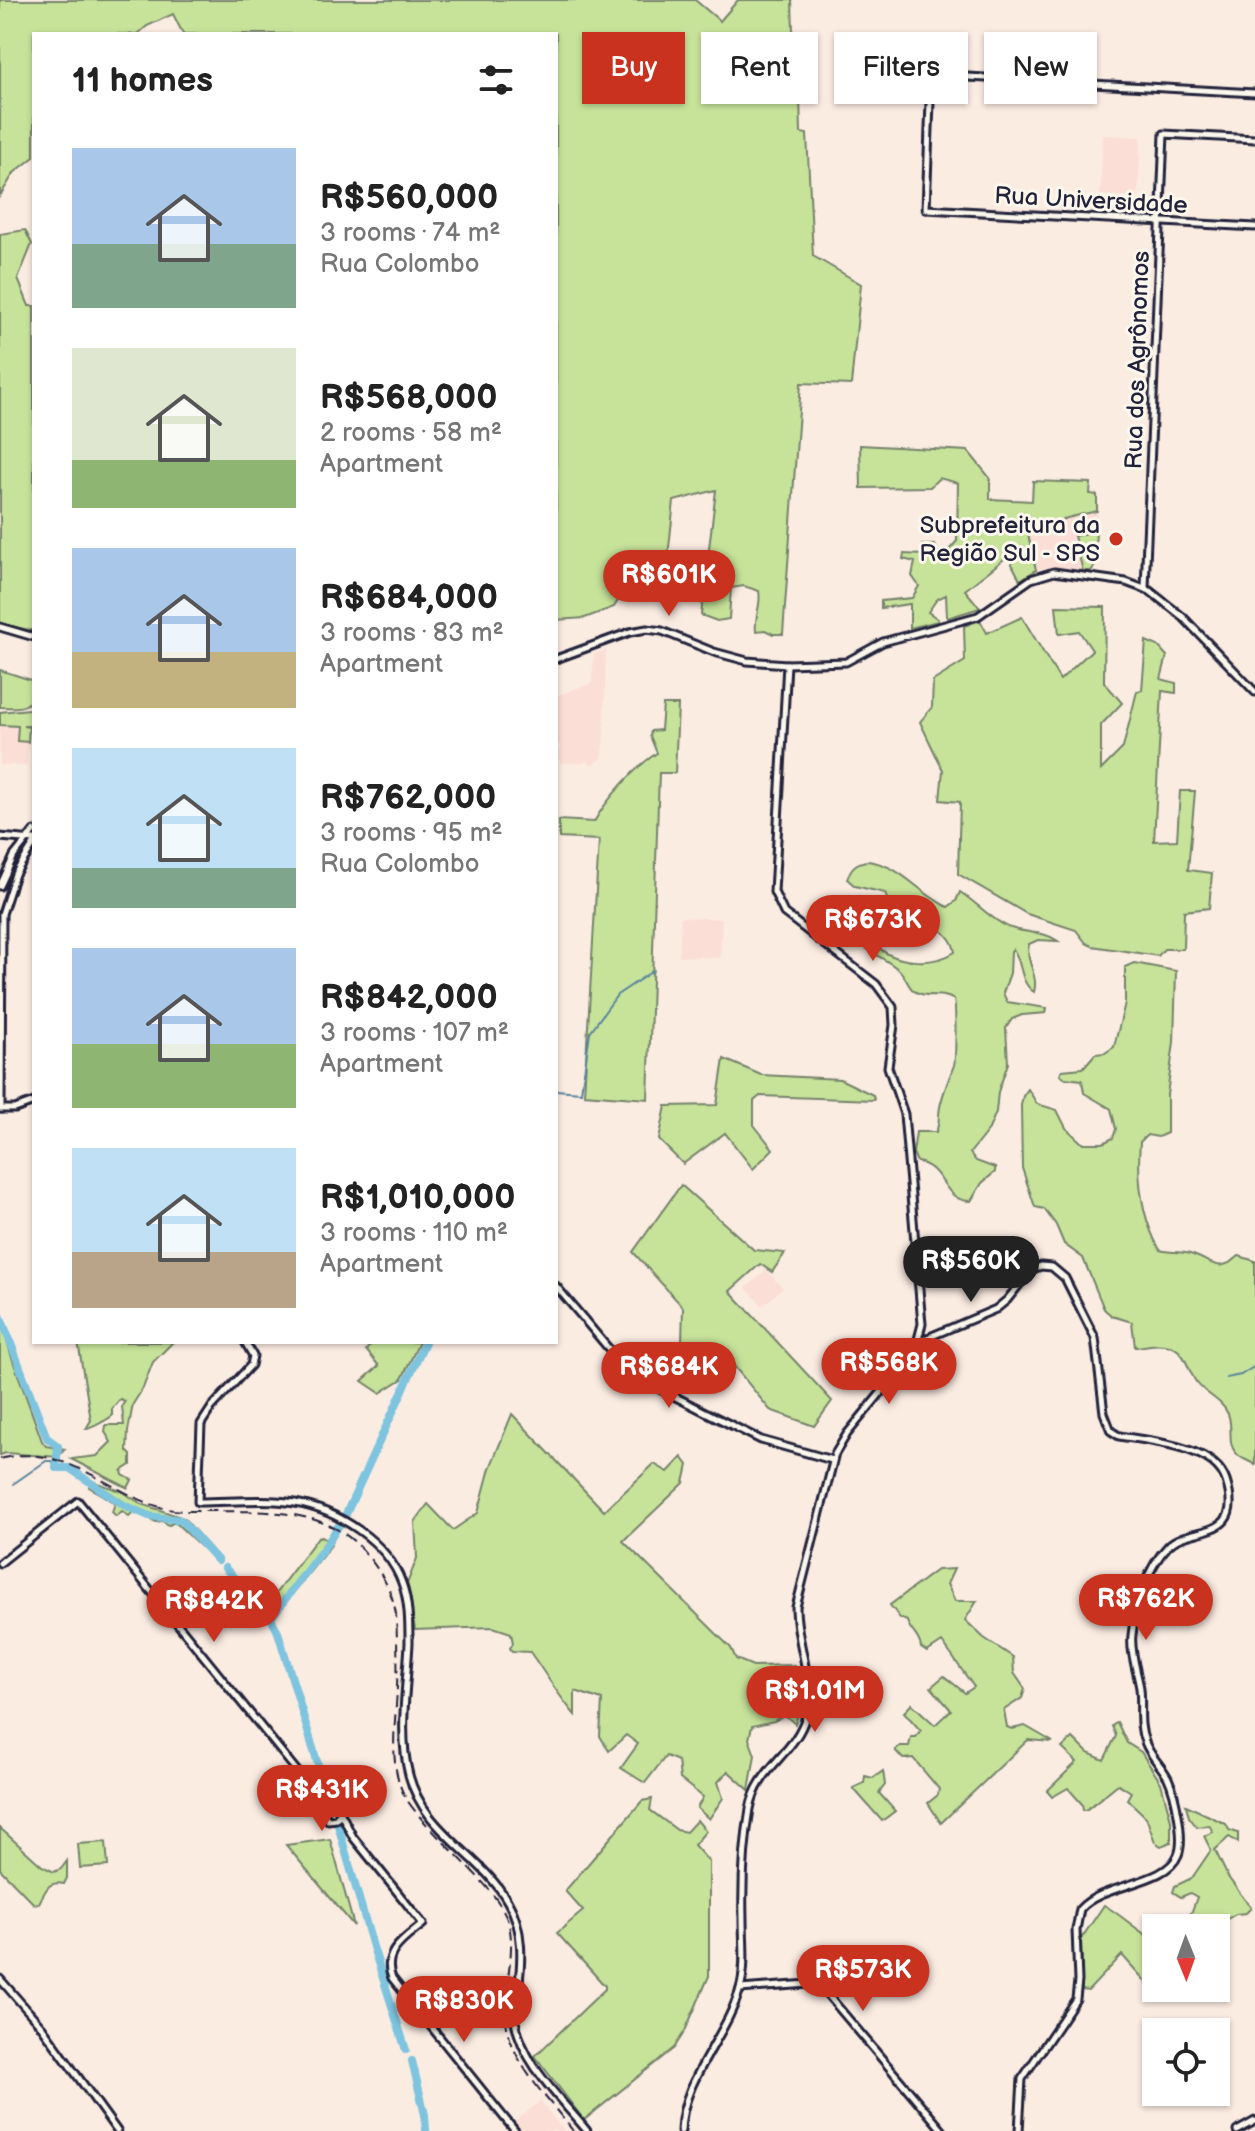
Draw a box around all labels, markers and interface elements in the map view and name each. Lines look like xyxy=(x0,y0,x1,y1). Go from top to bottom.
chip: Buy xyxy=(582,32,685,104)
chip: Rent xyxy=(701,32,818,104)
chip: Filters xyxy=(834,32,968,104)
chip: New xyxy=(984,32,1097,104)
icon: filters xyxy=(474,58,518,102)
text: 11 homes xyxy=(72,60,213,101)
text: R$560,000 xyxy=(320,177,498,218)
icon: home xyxy=(136,180,232,276)
street label: Rua Universidade xyxy=(994,181,1188,220)
text: 3 rooms · 74 m² xyxy=(320,218,500,249)
text: Rua Colombo xyxy=(320,249,479,280)
street label: Rua dos Agrônomos xyxy=(1119,250,1156,470)
text: R$568,000 xyxy=(320,377,497,418)
icon: home xyxy=(136,380,232,476)
text: 2 rooms · 58 m² xyxy=(320,418,502,449)
text: Apartment xyxy=(320,449,443,480)
place label: Subprefeitura da Região Sul - SPS xyxy=(919,511,1100,568)
marker: Subprefeitura da Região Sul - SPS xyxy=(1107,530,1125,548)
pin: R$601K xyxy=(604,550,734,618)
text: R$601K xyxy=(621,560,717,591)
text: R$684,000 xyxy=(320,577,498,618)
icon: home xyxy=(136,580,232,676)
text: 3 rooms · 83 m² xyxy=(320,618,504,649)
text: Apartment xyxy=(320,649,443,680)
text: R$762,000 xyxy=(320,777,496,818)
icon: home xyxy=(136,780,232,876)
text: 3 rooms · 95 m² xyxy=(320,818,502,849)
text: Rua Colombo xyxy=(320,849,479,880)
pin: R$673K xyxy=(808,895,938,963)
text: R$673K xyxy=(824,905,922,936)
text: R$842,000 xyxy=(320,977,498,1018)
icon: home xyxy=(136,980,232,1076)
text: 3 rooms · 107 m² xyxy=(320,1018,509,1049)
text: Apartment xyxy=(320,1049,443,1080)
text: R$1,010,000 xyxy=(320,1177,515,1218)
icon: home xyxy=(136,1180,232,1276)
text: 3 rooms · 110 m² xyxy=(320,1218,508,1249)
pin: R$560K xyxy=(906,1236,1036,1304)
text: R$560K xyxy=(921,1246,1021,1277)
text: Apartment xyxy=(320,1249,443,1280)
pin: R$568K xyxy=(824,1338,954,1406)
pin: R$684K xyxy=(604,1342,734,1410)
text: R$568K xyxy=(839,1348,939,1379)
text: R$684K xyxy=(619,1352,719,1383)
pin: R$762K xyxy=(1081,1574,1211,1642)
pin: R$842K xyxy=(149,1576,279,1644)
text: R$762K xyxy=(1097,1584,1195,1615)
text: R$842K xyxy=(164,1586,264,1617)
pin: R$1.01M xyxy=(741,1666,889,1734)
text: R$1.01M xyxy=(764,1676,866,1707)
pin: R$431K xyxy=(257,1765,387,1833)
text: R$431K xyxy=(275,1775,369,1806)
north arrow xyxy=(1142,1914,1230,2002)
map controls xyxy=(1142,1914,1230,2106)
pin: R$573K xyxy=(798,1945,928,2013)
text: R$573K xyxy=(814,1955,912,1986)
pin: R$830K xyxy=(399,1976,529,2044)
text: R$830K xyxy=(414,1986,514,2017)
button: locate xyxy=(1142,2018,1230,2106)

